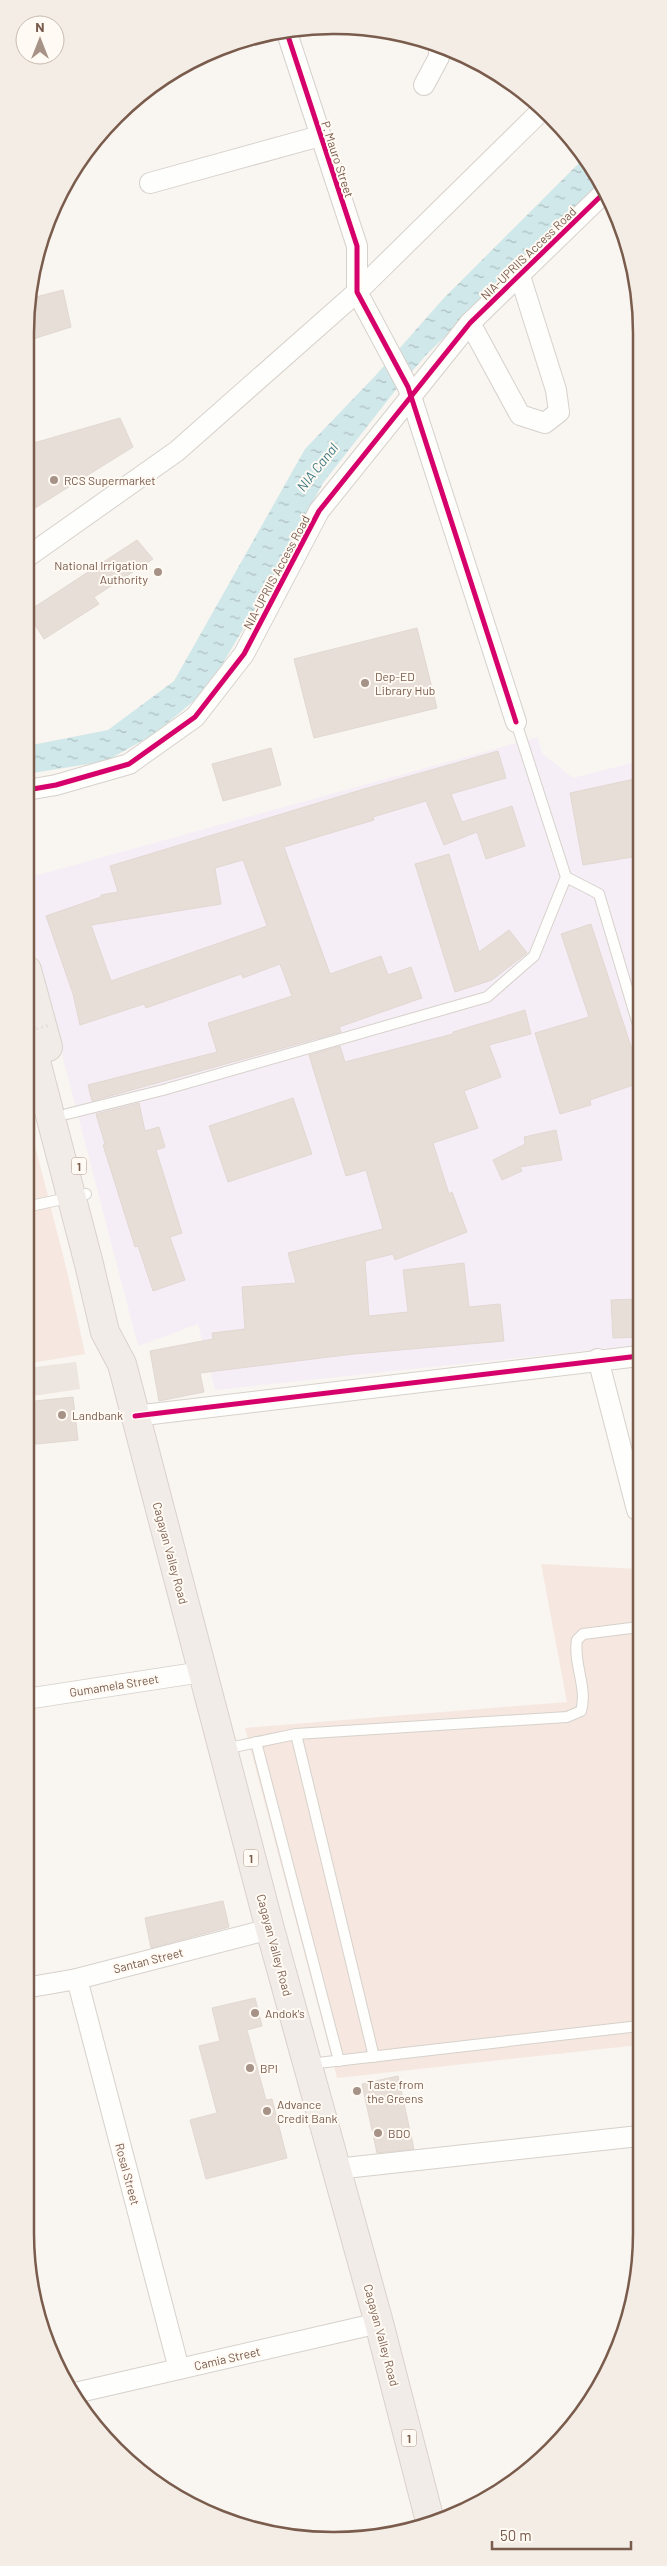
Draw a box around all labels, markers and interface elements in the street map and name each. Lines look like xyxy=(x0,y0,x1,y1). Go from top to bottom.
north arrow xyxy=(15,15,65,65)
text: N xyxy=(35,18,45,35)
street label: P. Mauro Street xyxy=(319,119,357,199)
street label: NIA-UPRIIS Access Road xyxy=(477,204,579,302)
water label: NIA Canal xyxy=(293,439,341,495)
place label: RCS Supermarket xyxy=(64,473,156,487)
marker: RCS Supermarket xyxy=(48,474,60,486)
street label: NIA-UPRIIS Access Road xyxy=(240,513,312,631)
place label: National Irrigation Authority xyxy=(54,558,148,586)
marker: National Irrigation Authority xyxy=(152,566,164,578)
place label: Dep-ED Library Hub xyxy=(375,669,435,697)
marker: Dep-ED Library Hub xyxy=(359,677,371,689)
road number: 1 xyxy=(72,1158,86,1174)
place label: Landbank xyxy=(72,1408,123,1422)
marker: Landbank xyxy=(56,1409,68,1421)
street label: Cagayan Valley Road xyxy=(151,1500,191,1606)
street label: Gumamela Street xyxy=(68,1671,160,1699)
road number: 1 xyxy=(244,1850,258,1866)
street label: Cagayan Valley Road xyxy=(255,1892,295,1998)
street label: Santan Street xyxy=(112,1945,184,1975)
place label: Andok's xyxy=(265,2006,305,2020)
marker: Andok's xyxy=(249,2007,261,2019)
place label: BPI xyxy=(260,2061,278,2075)
marker: BPI xyxy=(244,2062,256,2074)
place label: Taste from the Greens xyxy=(367,2077,424,2105)
marker: Taste from the Greens xyxy=(351,2085,363,2097)
place label: Advance Credit Bank xyxy=(277,2097,337,2125)
marker: Advance Credit Bank xyxy=(261,2105,273,2117)
place label: BDO xyxy=(388,2126,410,2140)
marker: BDO xyxy=(372,2127,384,2139)
street label: Rosal Street xyxy=(113,2141,143,2207)
street label: Cagayan Valley Road xyxy=(362,2282,402,2388)
street label: Camia Street xyxy=(192,2344,262,2372)
road number: 1 xyxy=(402,2430,416,2446)
scale bar xyxy=(492,2518,631,2550)
text: 50 m xyxy=(500,2526,532,2544)

